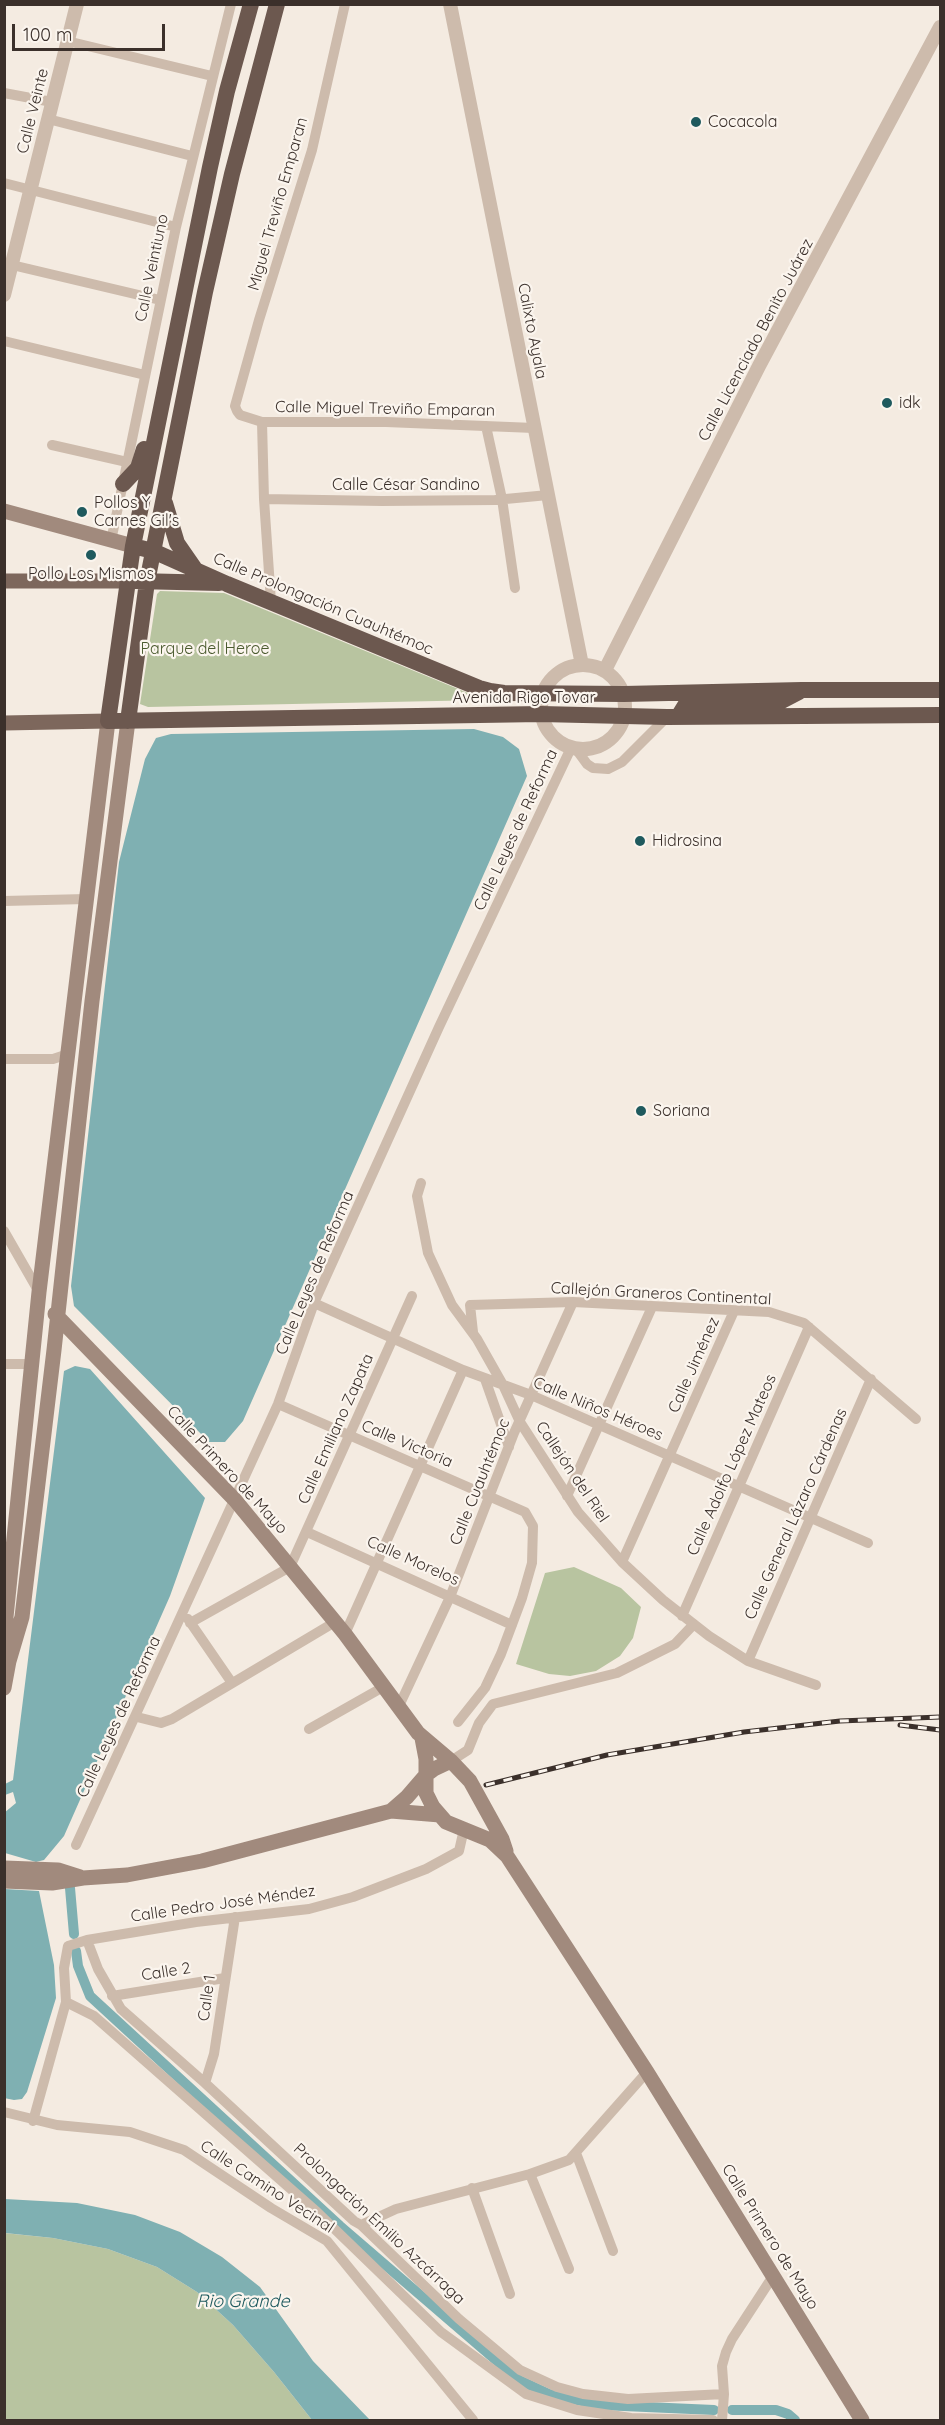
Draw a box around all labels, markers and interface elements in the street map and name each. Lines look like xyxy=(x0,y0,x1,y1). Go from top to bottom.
scale bar xyxy=(15,12,168,50)
text: 100 m xyxy=(23,23,72,46)
street label: Calle Veinte xyxy=(13,66,53,156)
place label: Cocacola xyxy=(708,112,777,132)
street label: Miguel Treviño Emparan xyxy=(244,115,312,293)
marker: Cocacola xyxy=(689,115,703,129)
street label: Calle Veintiuno xyxy=(131,212,173,324)
street label: Calle Licenciado Benito Juárez xyxy=(694,236,818,444)
street label: Calixto Ayala xyxy=(513,281,551,381)
place label: idk xyxy=(899,393,921,413)
marker: idk xyxy=(880,396,894,410)
street label: Calle Miguel Treviño Emparan xyxy=(275,397,495,421)
street label: Calle César Sandino xyxy=(332,475,480,495)
place label: Pollos Y Carnes Gil's xyxy=(94,493,179,531)
marker: Pollos Y Carnes Gil's xyxy=(75,505,89,519)
marker: Pollo Los Mismos xyxy=(84,548,98,562)
street label: Calle Prolongación Cuauhtémoc xyxy=(210,549,436,659)
place label: Pollo Los Mismos xyxy=(28,564,154,584)
park label: Parque del Heroe xyxy=(140,639,270,659)
street label: Avenida Rigo Tovar xyxy=(452,688,596,708)
street label: Calle Leyes de Reforma xyxy=(470,746,562,914)
place label: Hidrosina xyxy=(652,831,722,851)
marker: Hidrosina xyxy=(633,834,647,848)
place label: Soriana xyxy=(653,1101,710,1121)
marker: Soriana xyxy=(634,1104,648,1118)
street label: Calle Leyes de Reforma xyxy=(272,1188,358,1358)
street label: Callejón Graneros Continental xyxy=(550,1279,772,1309)
street label: Calle Jiménez xyxy=(664,1314,724,1416)
street label: Calle Emiliano Zapata xyxy=(294,1351,378,1507)
street label: Calle Adolfo López Mateos xyxy=(683,1371,781,1559)
street label: Calle Niños Héroes xyxy=(530,1373,666,1445)
street label: Calle Primero de Mayo xyxy=(163,1402,291,1538)
street label: Calle General Lázaro Cárdenas xyxy=(741,1405,851,1623)
street label: Calle Victoria xyxy=(358,1416,456,1472)
street label: Calle Cuauhtémoc xyxy=(446,1416,514,1548)
street label: Callejón del Riel xyxy=(531,1418,613,1526)
street label: Calle Morelos xyxy=(364,1532,462,1590)
street label: Calle Leyes de Reforma xyxy=(73,1633,165,1801)
street label: Calle Pedro José Méndez xyxy=(129,1882,317,1926)
street label: Calle 2 xyxy=(140,1959,192,1985)
street label: Calle 1 xyxy=(194,1974,220,2022)
street label: Calle Camino Vecinal xyxy=(196,2137,338,2237)
street label: Prolongación Emilio Azcárraga xyxy=(289,2139,469,2309)
street label: Calle Primero de Mayo xyxy=(717,2161,823,2313)
water label: Rio Grande xyxy=(196,2291,290,2313)

